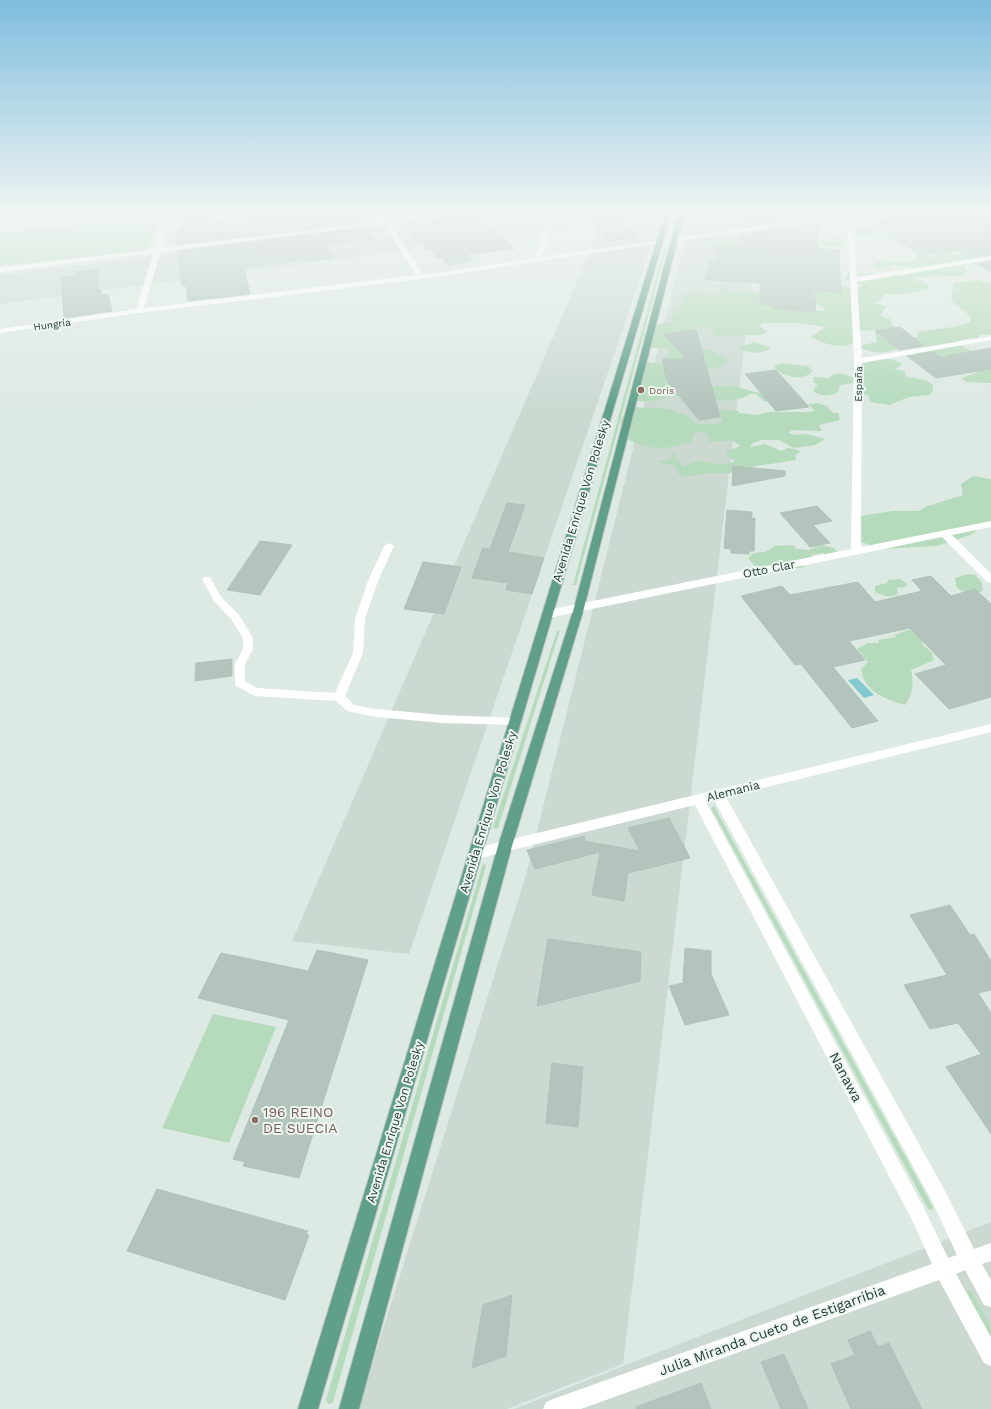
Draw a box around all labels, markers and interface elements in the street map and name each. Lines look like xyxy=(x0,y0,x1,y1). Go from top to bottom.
street label: Hungría xyxy=(33,316,72,333)
street label: España xyxy=(853,366,864,402)
marker: Doris xyxy=(636,385,646,395)
place label: Doris xyxy=(649,385,674,396)
street label: Avenida Enrique Von Polesky xyxy=(550,418,613,584)
street label: Otto Clar xyxy=(742,557,797,581)
street label: Avenida Enrique Von Polesky xyxy=(457,729,520,895)
street label: Alemania xyxy=(705,778,761,804)
street label: Avenida Enrique Von Polesky xyxy=(364,1039,427,1205)
street label: Nanawa xyxy=(826,1049,866,1105)
place label: 196 REINO DE SUECIA xyxy=(263,1104,337,1136)
marker: 196 REINO DE SUECIA xyxy=(250,1115,260,1125)
street label: Julia Miranda Cueto de Estigarribia xyxy=(657,1282,887,1378)

